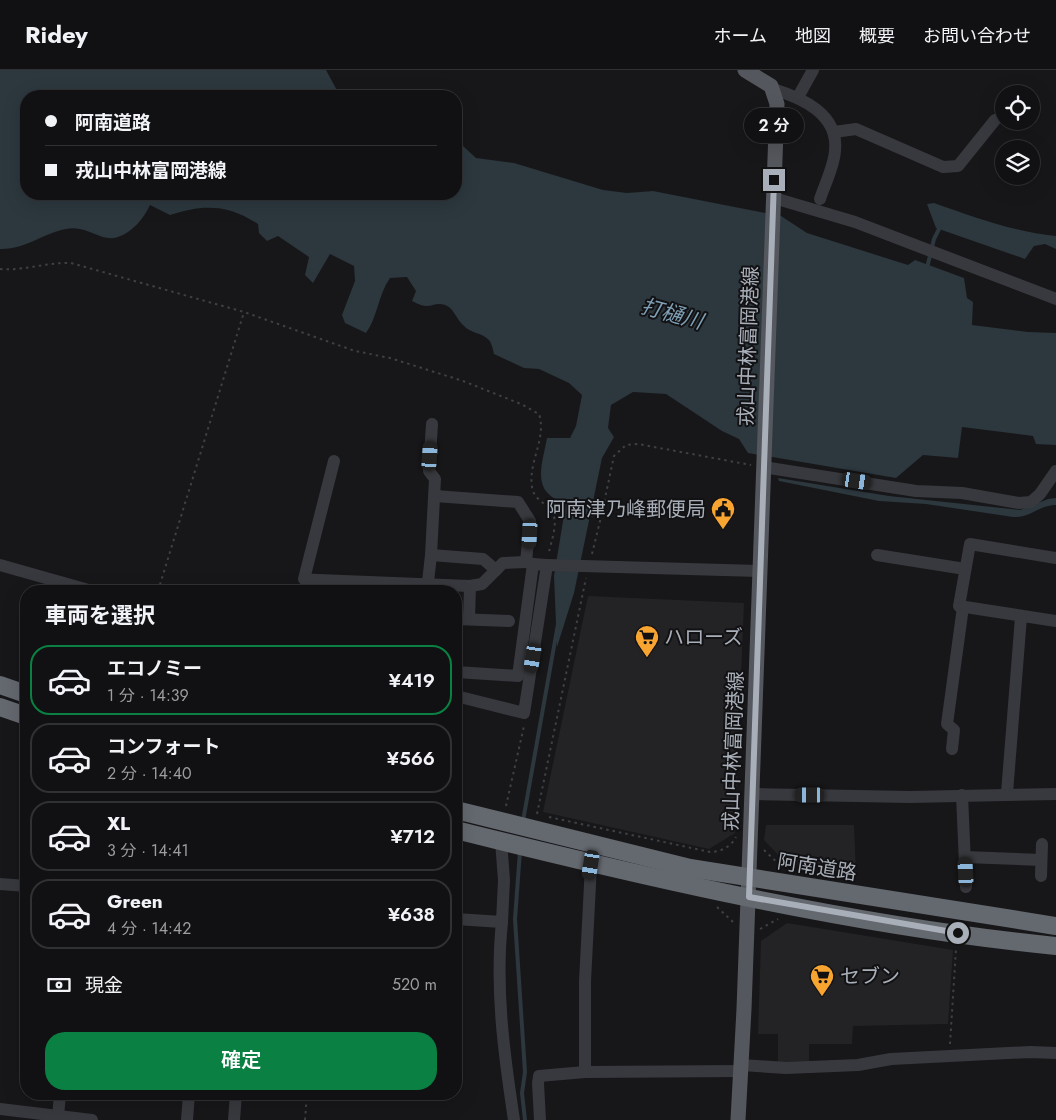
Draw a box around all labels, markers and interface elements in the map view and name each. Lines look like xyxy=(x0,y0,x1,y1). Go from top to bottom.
text: Ridey xyxy=(25,17,88,52)
text: ホーム xyxy=(714,23,767,49)
text: 地図 xyxy=(795,23,831,49)
text: 概要 xyxy=(859,23,895,49)
text: お問い合わせ xyxy=(923,23,1031,49)
map controls xyxy=(995,85,1040,185)
button: locate xyxy=(995,85,1040,130)
callout: 2 分 xyxy=(744,108,804,142)
text: 阿南道路 xyxy=(75,109,151,136)
text: 2 分 xyxy=(759,114,789,137)
button: layers xyxy=(995,140,1040,185)
text: 戎山中林富岡港線 xyxy=(75,157,227,184)
route end xyxy=(763,169,785,191)
street label: 戎山中林富岡港線 xyxy=(731,266,766,426)
water label: 打樋川 xyxy=(638,291,708,337)
car xyxy=(421,441,438,471)
car xyxy=(841,471,872,491)
place label: 阿南津乃峰郵便局 xyxy=(546,495,706,524)
public building icon: 阿南津乃峰郵便局 xyxy=(710,496,736,530)
car xyxy=(521,519,538,549)
text: 車両を選択 xyxy=(45,599,155,631)
place label: ハローズ xyxy=(664,623,743,652)
supermarket icon: ハローズ xyxy=(634,624,660,658)
car xyxy=(523,642,542,674)
text: エコノミー xyxy=(107,655,202,682)
icon: car xyxy=(47,658,92,703)
text: ¥419 xyxy=(389,667,435,694)
street label: 戎山中林富岡港線 xyxy=(716,671,751,831)
text: 1 分 · 14:39 xyxy=(107,684,189,707)
text: コンフォート xyxy=(107,733,220,760)
icon: car xyxy=(47,736,92,781)
text: ¥566 xyxy=(387,745,435,772)
text: 2 分 · 14:40 xyxy=(107,762,192,785)
car xyxy=(795,788,825,803)
text: XL xyxy=(107,810,130,837)
icon: car xyxy=(47,814,92,859)
text: ¥712 xyxy=(391,823,435,850)
text: 3 分 · 14:41 xyxy=(107,839,189,862)
street label: 阿南道路 xyxy=(775,847,859,888)
car xyxy=(581,849,600,881)
car xyxy=(957,857,974,887)
text: Green xyxy=(107,888,163,915)
icon: car xyxy=(47,892,92,937)
text: ¥638 xyxy=(388,901,435,928)
text: 4 分 · 14:42 xyxy=(107,917,191,940)
route start xyxy=(947,922,969,944)
place label: セブン xyxy=(840,962,900,991)
supermarket icon: セブン xyxy=(809,963,835,997)
icon: cash xyxy=(45,971,73,999)
text: 現金 xyxy=(85,972,123,999)
text: 520 m xyxy=(392,973,437,996)
button: 確定 xyxy=(45,1032,437,1090)

